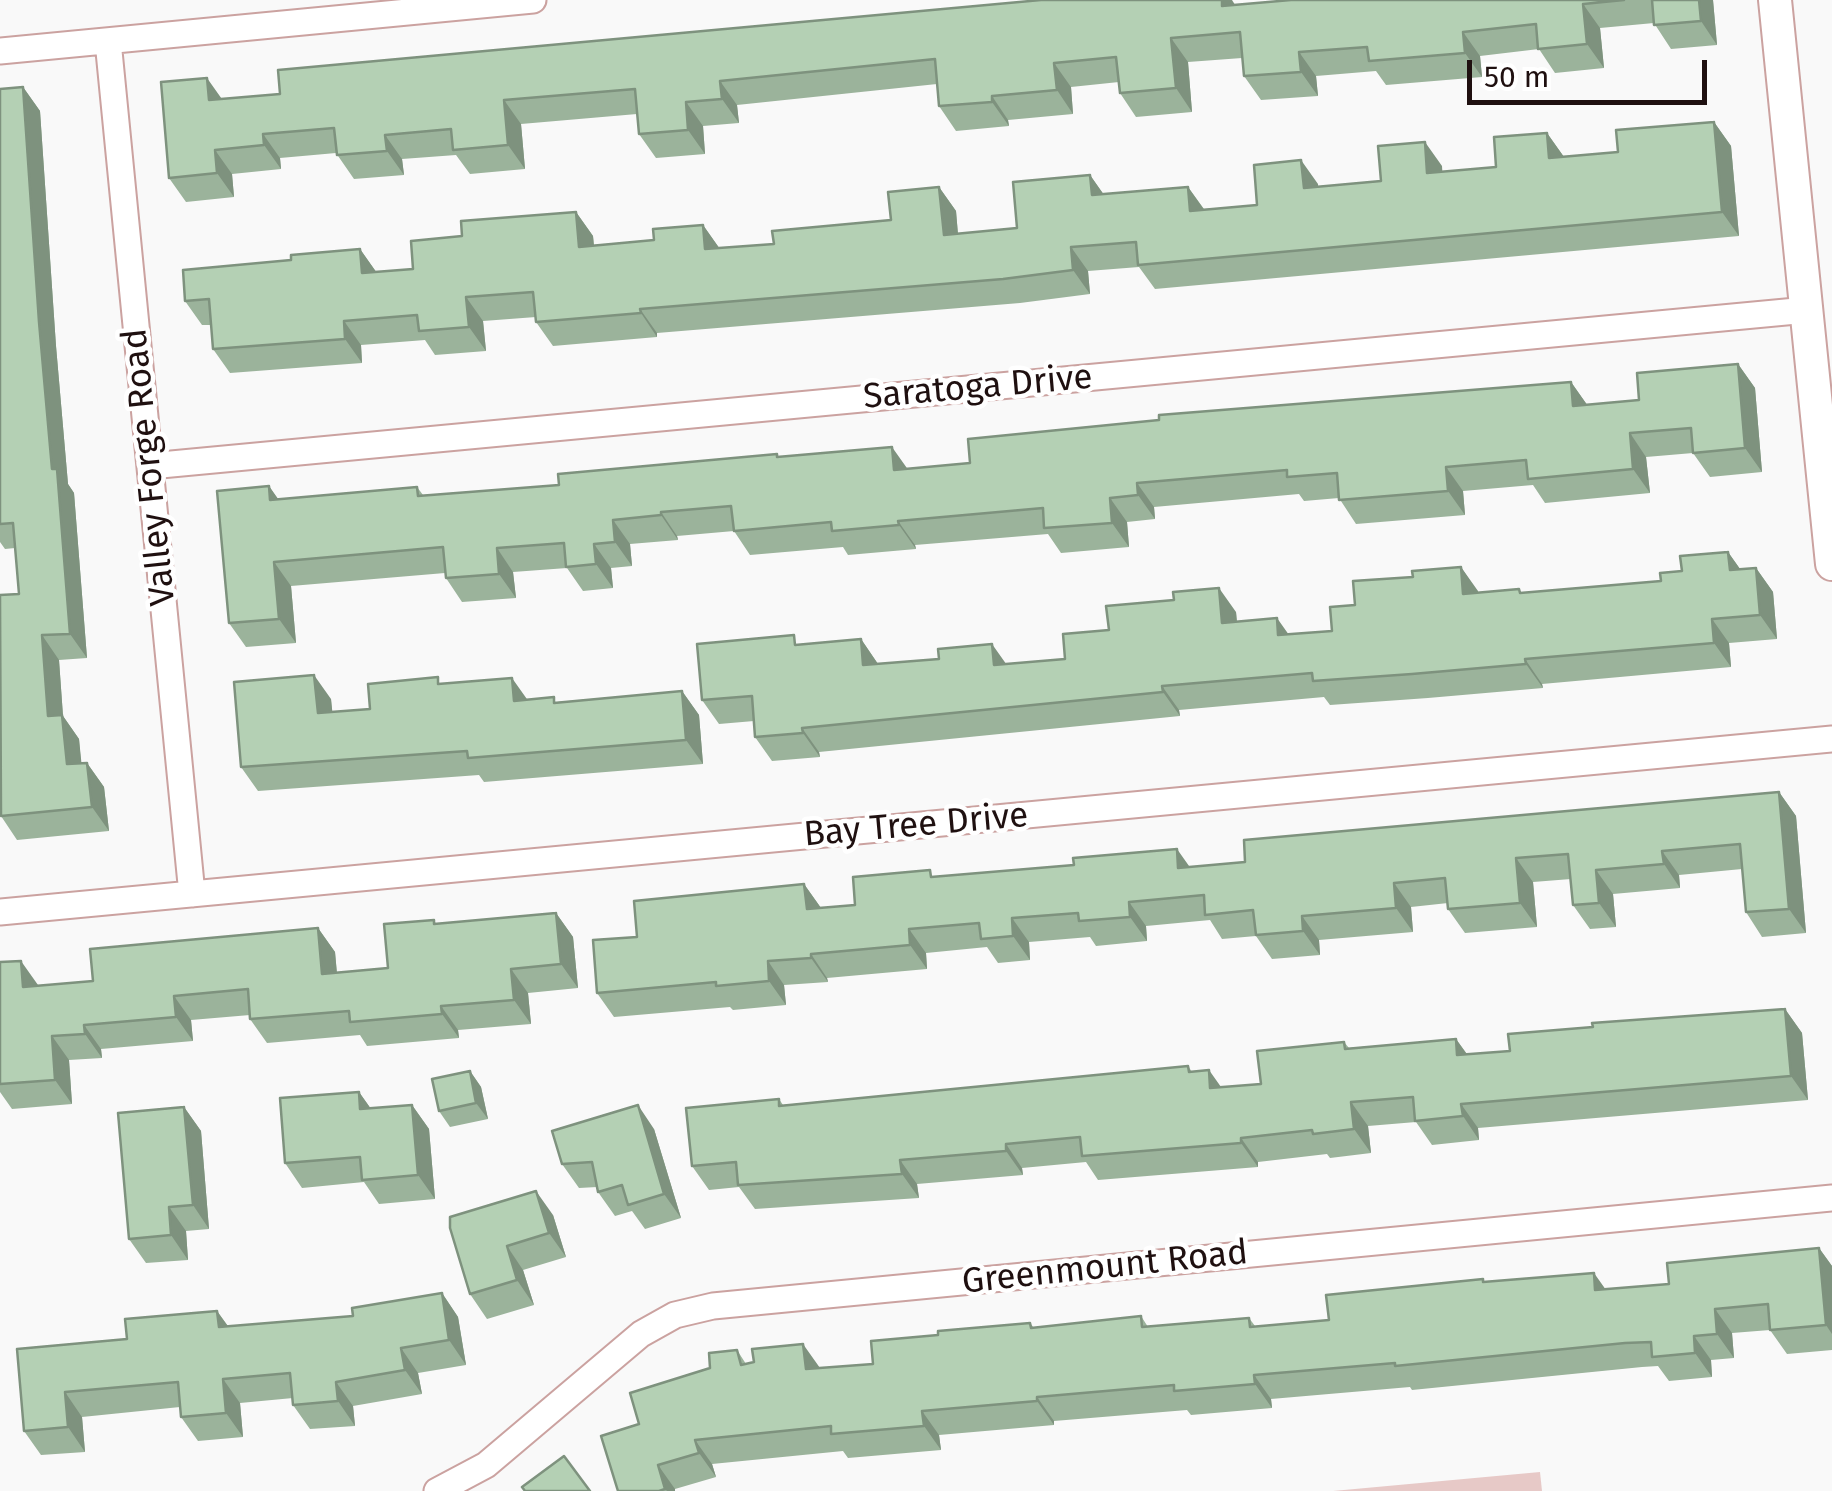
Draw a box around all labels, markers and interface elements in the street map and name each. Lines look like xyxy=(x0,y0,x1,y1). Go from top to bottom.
scale bar xyxy=(1472,40,1712,102)
text: 50 m xyxy=(1484,59,1549,95)
street label: Valley Forge Road xyxy=(115,326,185,608)
street label: Saratoga Drive xyxy=(862,357,1094,419)
street label: Bay Tree Drive xyxy=(802,795,1030,857)
street label: Greenmount Road xyxy=(960,1232,1250,1304)

